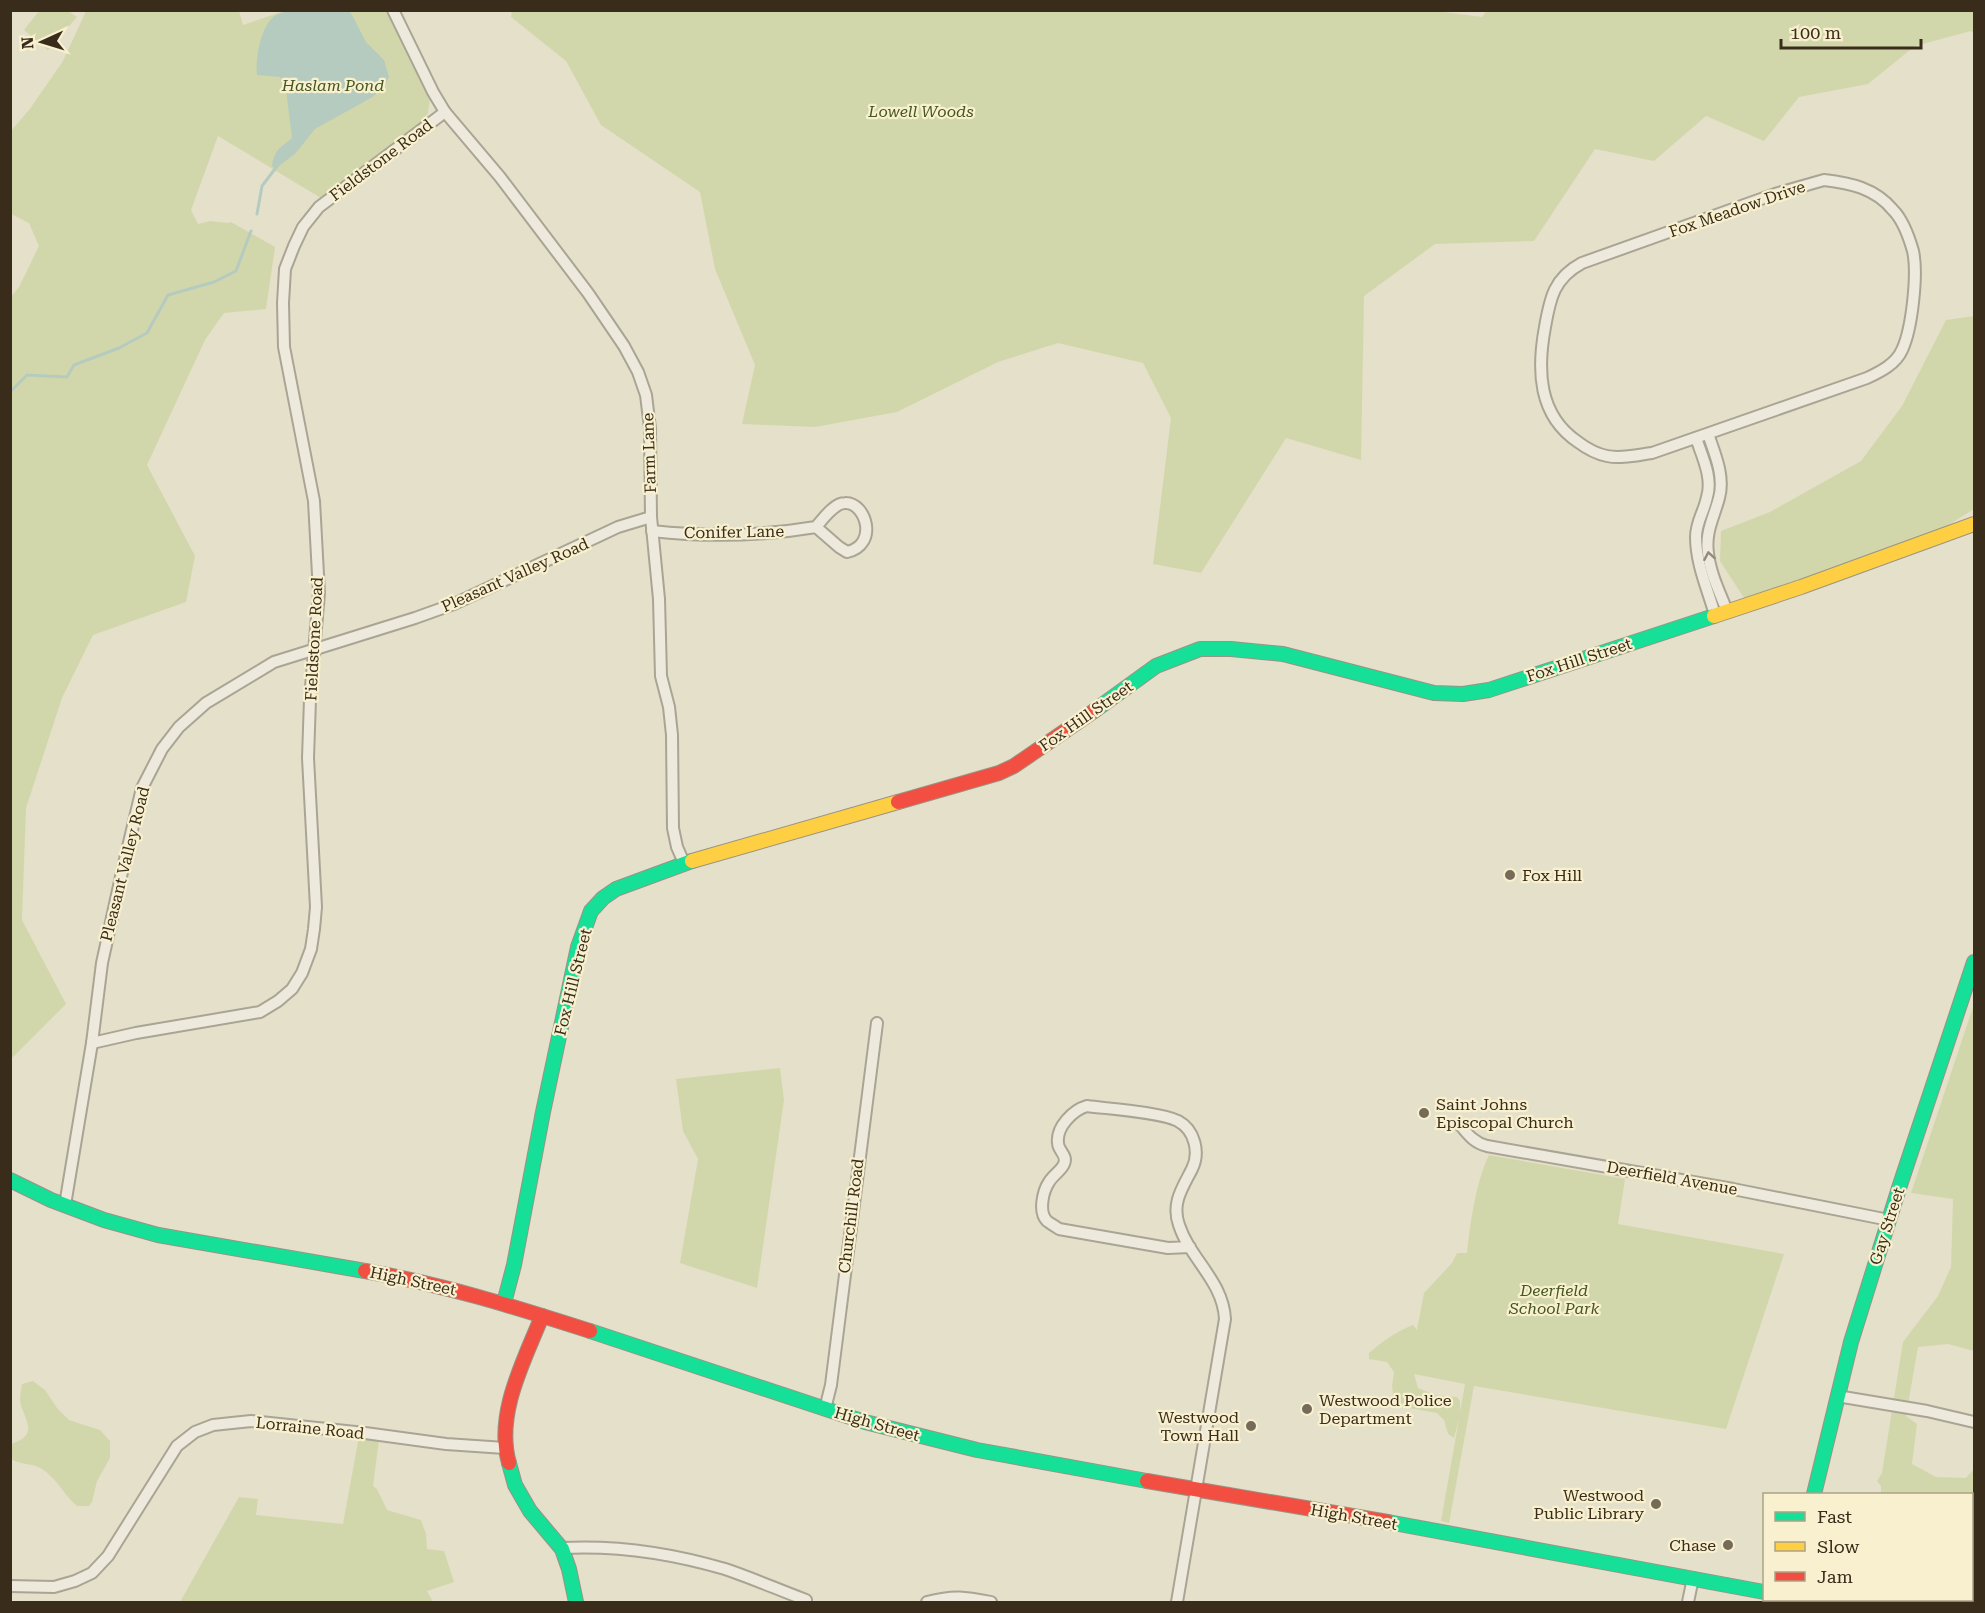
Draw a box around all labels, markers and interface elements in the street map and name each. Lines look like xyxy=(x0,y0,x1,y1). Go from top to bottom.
north arrow xyxy=(12,12,72,72)
scale bar xyxy=(1781,12,1920,50)
text: 100 m xyxy=(1790,22,1841,43)
text: N xyxy=(18,36,37,50)
park label: Haslam Pond xyxy=(281,76,384,95)
park label: Lowell Woods xyxy=(867,102,974,121)
street label: Fieldstone Road xyxy=(326,115,436,205)
street label: Fox Meadow Drive xyxy=(1666,177,1808,241)
street label: Farm Lane xyxy=(638,412,660,494)
street label: Conifer Lane xyxy=(684,522,784,542)
street label: Pleasant Valley Road xyxy=(438,534,592,616)
one-way arrow xyxy=(1703,551,1716,561)
street label: Fieldstone Road xyxy=(301,576,327,702)
street label: Fox Hill Street xyxy=(1524,634,1634,686)
street label: Fox Hill Street xyxy=(1036,677,1137,755)
street label: Pleasant Valley Road xyxy=(97,784,153,944)
place label: Fox Hill xyxy=(1522,866,1582,885)
marker: Fox Hill xyxy=(1503,868,1517,882)
street label: Fox Hill Street xyxy=(550,926,596,1038)
place label: Saint Johns Episcopal Church xyxy=(1436,1095,1574,1132)
marker: Saint Johns Episcopal Church xyxy=(1417,1106,1431,1120)
street label: Churchill Road xyxy=(835,1157,867,1275)
street label: Deerfield Avenue xyxy=(1605,1157,1739,1199)
street label: Gay Street xyxy=(1866,1185,1908,1267)
street label: High Street xyxy=(368,1263,458,1299)
park label: Deerfield School Park xyxy=(1508,1281,1599,1318)
place label: Westwood Police Department xyxy=(1319,1391,1452,1428)
marker: Westwood Police Department xyxy=(1300,1402,1314,1416)
street label: High Street xyxy=(832,1403,922,1445)
place label: Westwood Town Hall xyxy=(1158,1408,1239,1445)
street label: Lorraine Road xyxy=(255,1413,365,1443)
marker: Westwood Town Hall xyxy=(1244,1419,1258,1433)
place label: Westwood Public Library xyxy=(1533,1486,1645,1523)
legend xyxy=(1763,1493,1973,1601)
marker: Westwood Public Library xyxy=(1649,1497,1663,1511)
street label: High Street xyxy=(1309,1500,1399,1534)
text: Fast xyxy=(1817,1506,1852,1527)
place label: Chase xyxy=(1669,1536,1716,1555)
text: Slow xyxy=(1817,1536,1859,1557)
marker: Chase xyxy=(1721,1538,1735,1552)
text: Jam xyxy=(1817,1566,1853,1587)

